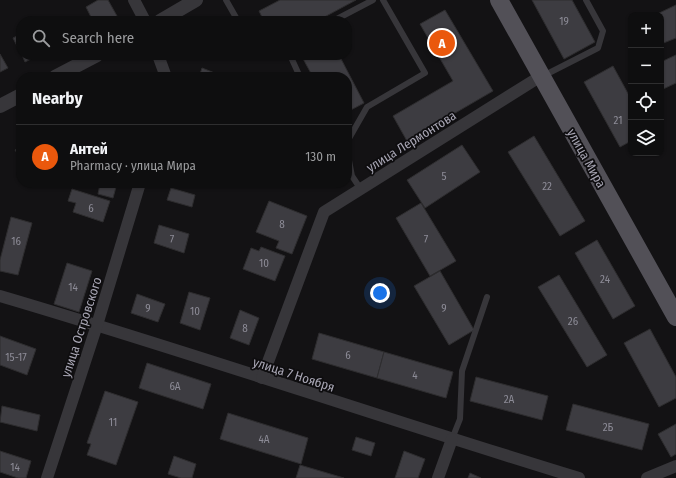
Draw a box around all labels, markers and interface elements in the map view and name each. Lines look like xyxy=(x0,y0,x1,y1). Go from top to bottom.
map controls xyxy=(628,12,664,156)
button: + xyxy=(628,12,664,48)
house number: 19 xyxy=(559,15,569,28)
search box xyxy=(16,16,352,60)
icon: search xyxy=(30,27,52,49)
pin: A xyxy=(429,28,455,58)
text: Search here xyxy=(62,29,134,47)
button: − xyxy=(628,48,664,84)
button: locate xyxy=(628,84,664,120)
text: Nearby xyxy=(32,88,83,109)
street label: улица Лермонтова xyxy=(364,108,459,175)
house number: 21 xyxy=(614,114,622,127)
button: layers xyxy=(628,120,664,156)
street label: улица Мира xyxy=(564,126,609,190)
text: Антей xyxy=(70,140,108,158)
text: A xyxy=(41,149,49,164)
text: 130 m xyxy=(305,149,336,164)
text: Pharmacy · улица Мира xyxy=(70,158,196,173)
house number: 5 xyxy=(441,170,447,183)
house number: 22 xyxy=(542,180,552,193)
house number: 6 xyxy=(88,202,94,215)
house number: 8 xyxy=(279,218,285,231)
house number: 7 xyxy=(170,233,175,246)
house number: 7 xyxy=(424,233,429,246)
house number: 16 xyxy=(11,235,21,248)
house number: 10 xyxy=(259,257,269,270)
house number: 24 xyxy=(600,273,611,286)
street label: улица Островского xyxy=(58,275,105,379)
house number: 14 xyxy=(68,281,78,294)
your location xyxy=(370,283,390,303)
house number: 9 xyxy=(145,302,151,315)
house number: 9 xyxy=(441,302,447,315)
house number: 10 xyxy=(190,305,200,318)
house number: 26 xyxy=(568,315,579,328)
house number: 8 xyxy=(242,322,248,335)
house number: 6 xyxy=(345,349,351,362)
house number: 15-17 xyxy=(5,351,27,364)
street label: улица 7 Ноября xyxy=(251,354,337,395)
house number: 4 xyxy=(412,369,418,382)
house number: 6А xyxy=(169,380,181,393)
house number: 2А xyxy=(504,393,515,406)
house number: 11 xyxy=(109,416,117,429)
house number: 2Б xyxy=(603,421,614,434)
house number: 4А xyxy=(258,433,270,446)
house number: 14 xyxy=(10,461,20,474)

